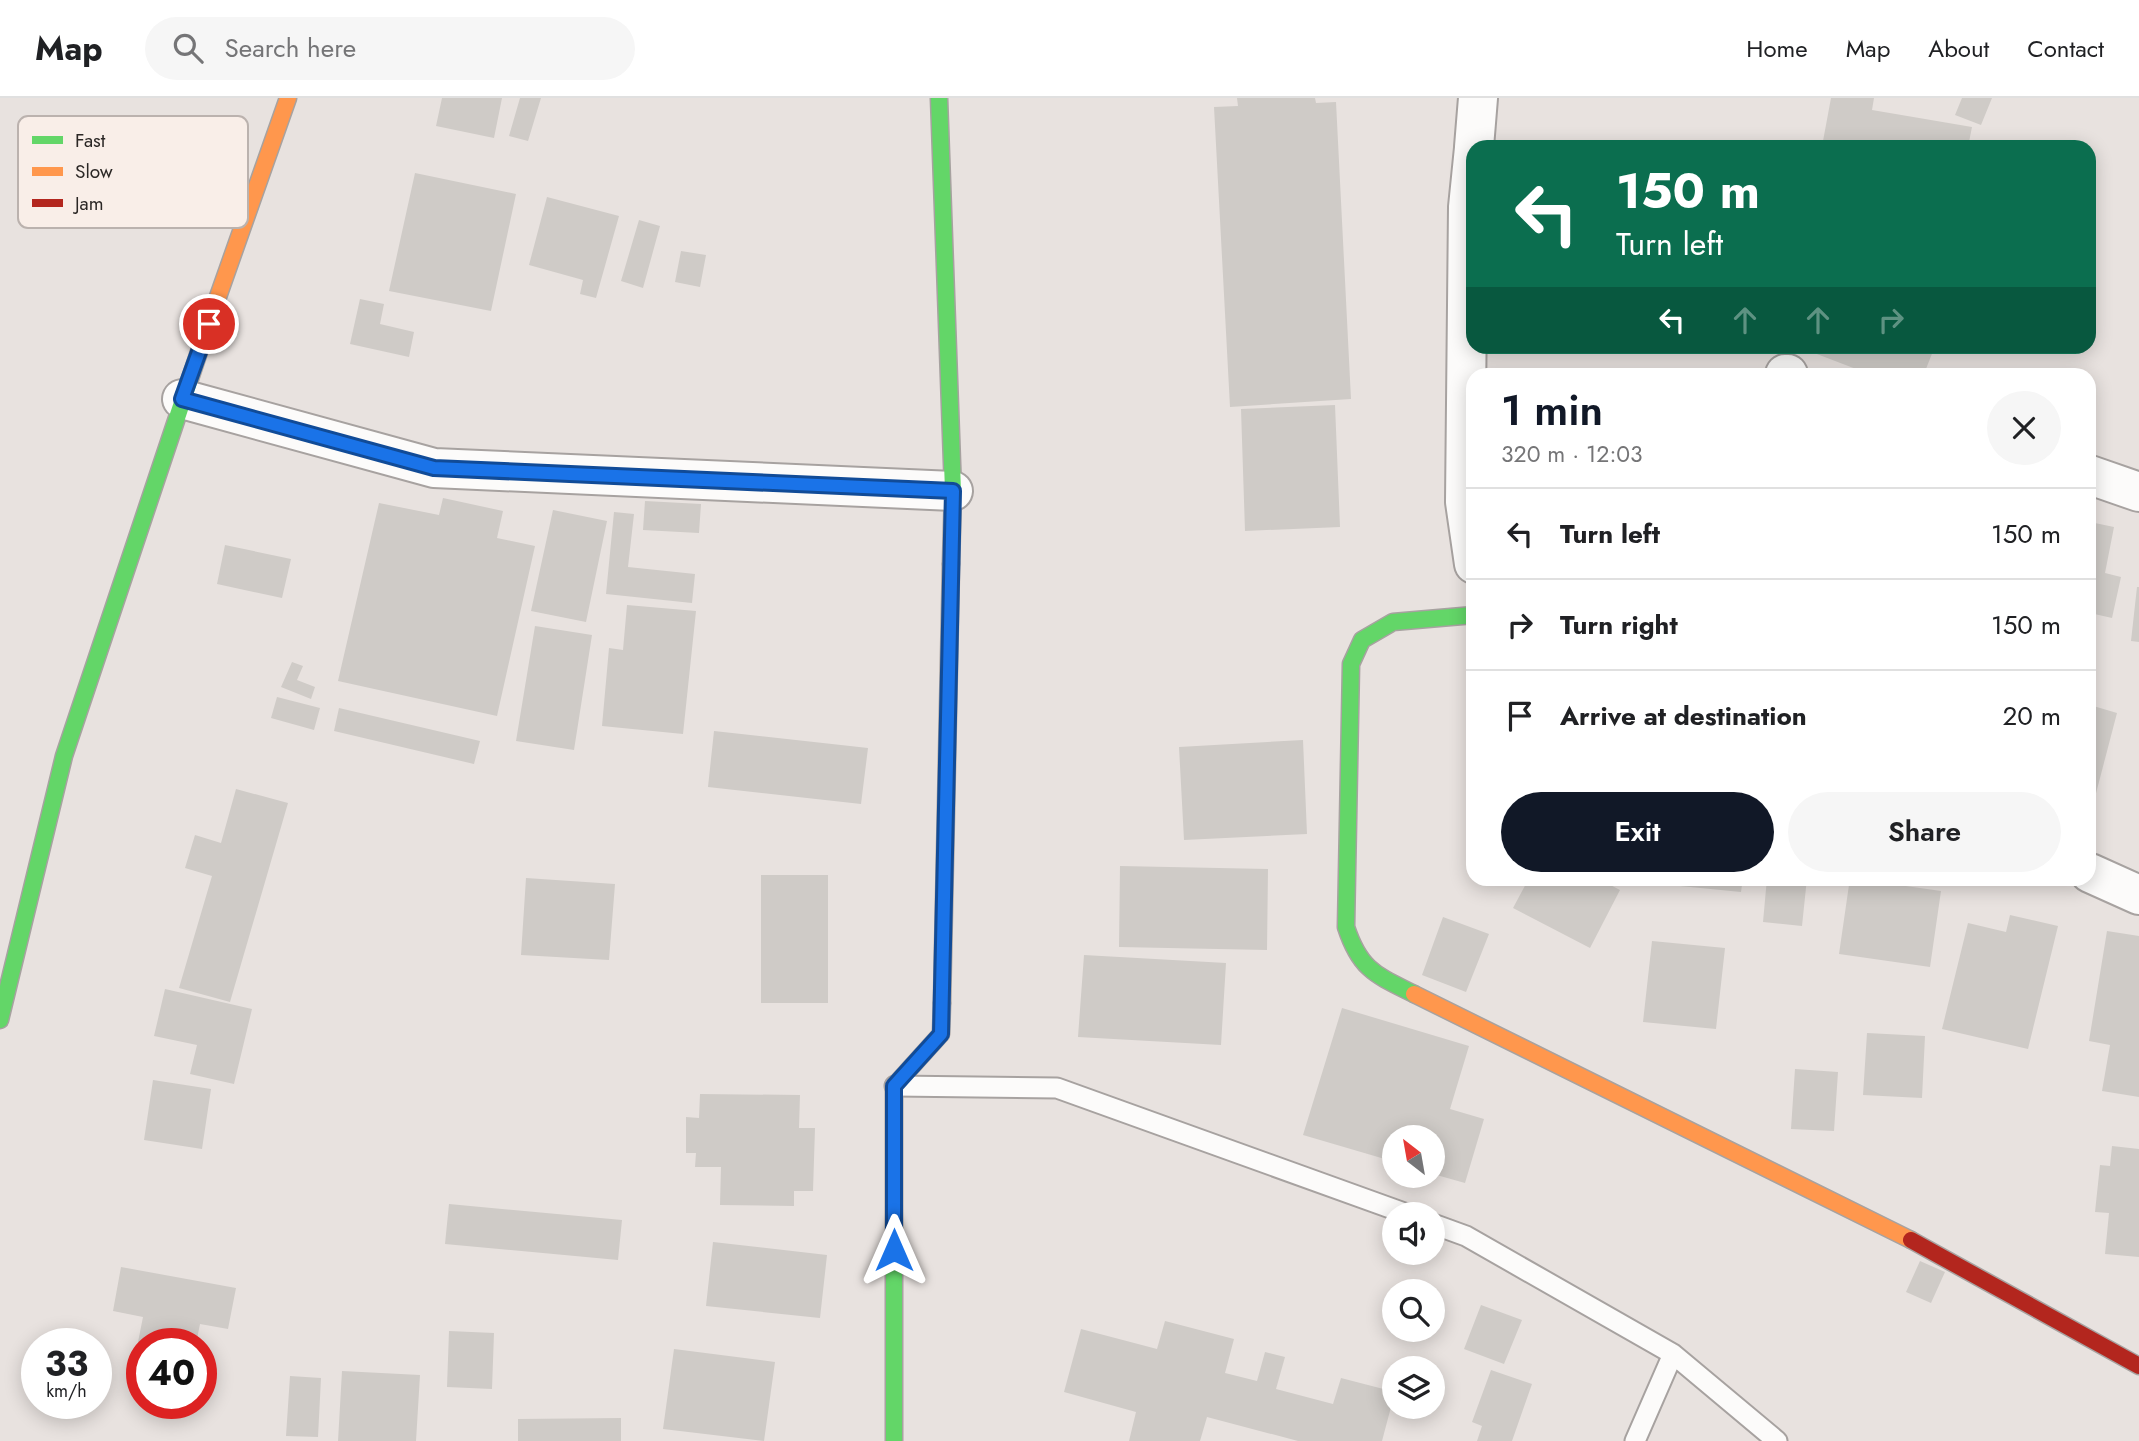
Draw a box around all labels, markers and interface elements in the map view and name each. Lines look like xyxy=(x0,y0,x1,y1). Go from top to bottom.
search box xyxy=(145,17,635,80)
text: Map xyxy=(35,25,103,72)
icon: search xyxy=(169,29,207,67)
text: Search here xyxy=(225,29,356,67)
text: Home xyxy=(1746,31,1808,66)
text: Map xyxy=(1846,31,1890,66)
text: About xyxy=(1928,31,1989,66)
text: Contact xyxy=(2027,31,2104,66)
legend xyxy=(18,116,248,228)
text: Fast xyxy=(75,127,106,154)
text: 150 m xyxy=(1616,156,1760,226)
text: Slow xyxy=(75,158,113,185)
icon: left xyxy=(1501,168,1592,259)
text: Jam xyxy=(72,190,104,217)
text: Turn left xyxy=(1616,221,1723,267)
pin xyxy=(179,294,239,354)
icon: left xyxy=(1653,301,1691,339)
icon: ahead xyxy=(1726,301,1764,339)
icon: ahead xyxy=(1799,301,1837,339)
icon: right xyxy=(1872,301,1910,339)
icon: arrive xyxy=(190,305,228,343)
text: 1 min xyxy=(1501,380,1603,441)
button: close xyxy=(1987,391,2061,465)
text: 320 m · 12:03 xyxy=(1501,437,1643,471)
icon: left xyxy=(1501,515,1539,553)
text: Turn left xyxy=(1560,515,1660,553)
text: 150 m xyxy=(1991,515,2061,553)
icon: right xyxy=(1501,606,1539,644)
text: Turn right xyxy=(1560,606,1678,644)
text: 150 m xyxy=(1991,606,2061,644)
icon: arrive xyxy=(1501,697,1539,735)
text: Arrive at destination xyxy=(1560,697,1807,735)
text: 20 m xyxy=(2003,697,2061,735)
button: Exit xyxy=(1501,792,1774,872)
button: Share xyxy=(1788,792,2061,872)
north arrow xyxy=(1382,1125,1446,1188)
map controls xyxy=(1382,1125,1445,1419)
button: sound xyxy=(1382,1202,1445,1265)
position arrow xyxy=(857,1213,931,1287)
button: search xyxy=(1382,1279,1445,1342)
speed limit sign: 40 xyxy=(126,1328,217,1419)
text: 33 xyxy=(45,1339,88,1389)
button: layers xyxy=(1382,1356,1445,1419)
text: km/h xyxy=(46,1378,87,1404)

